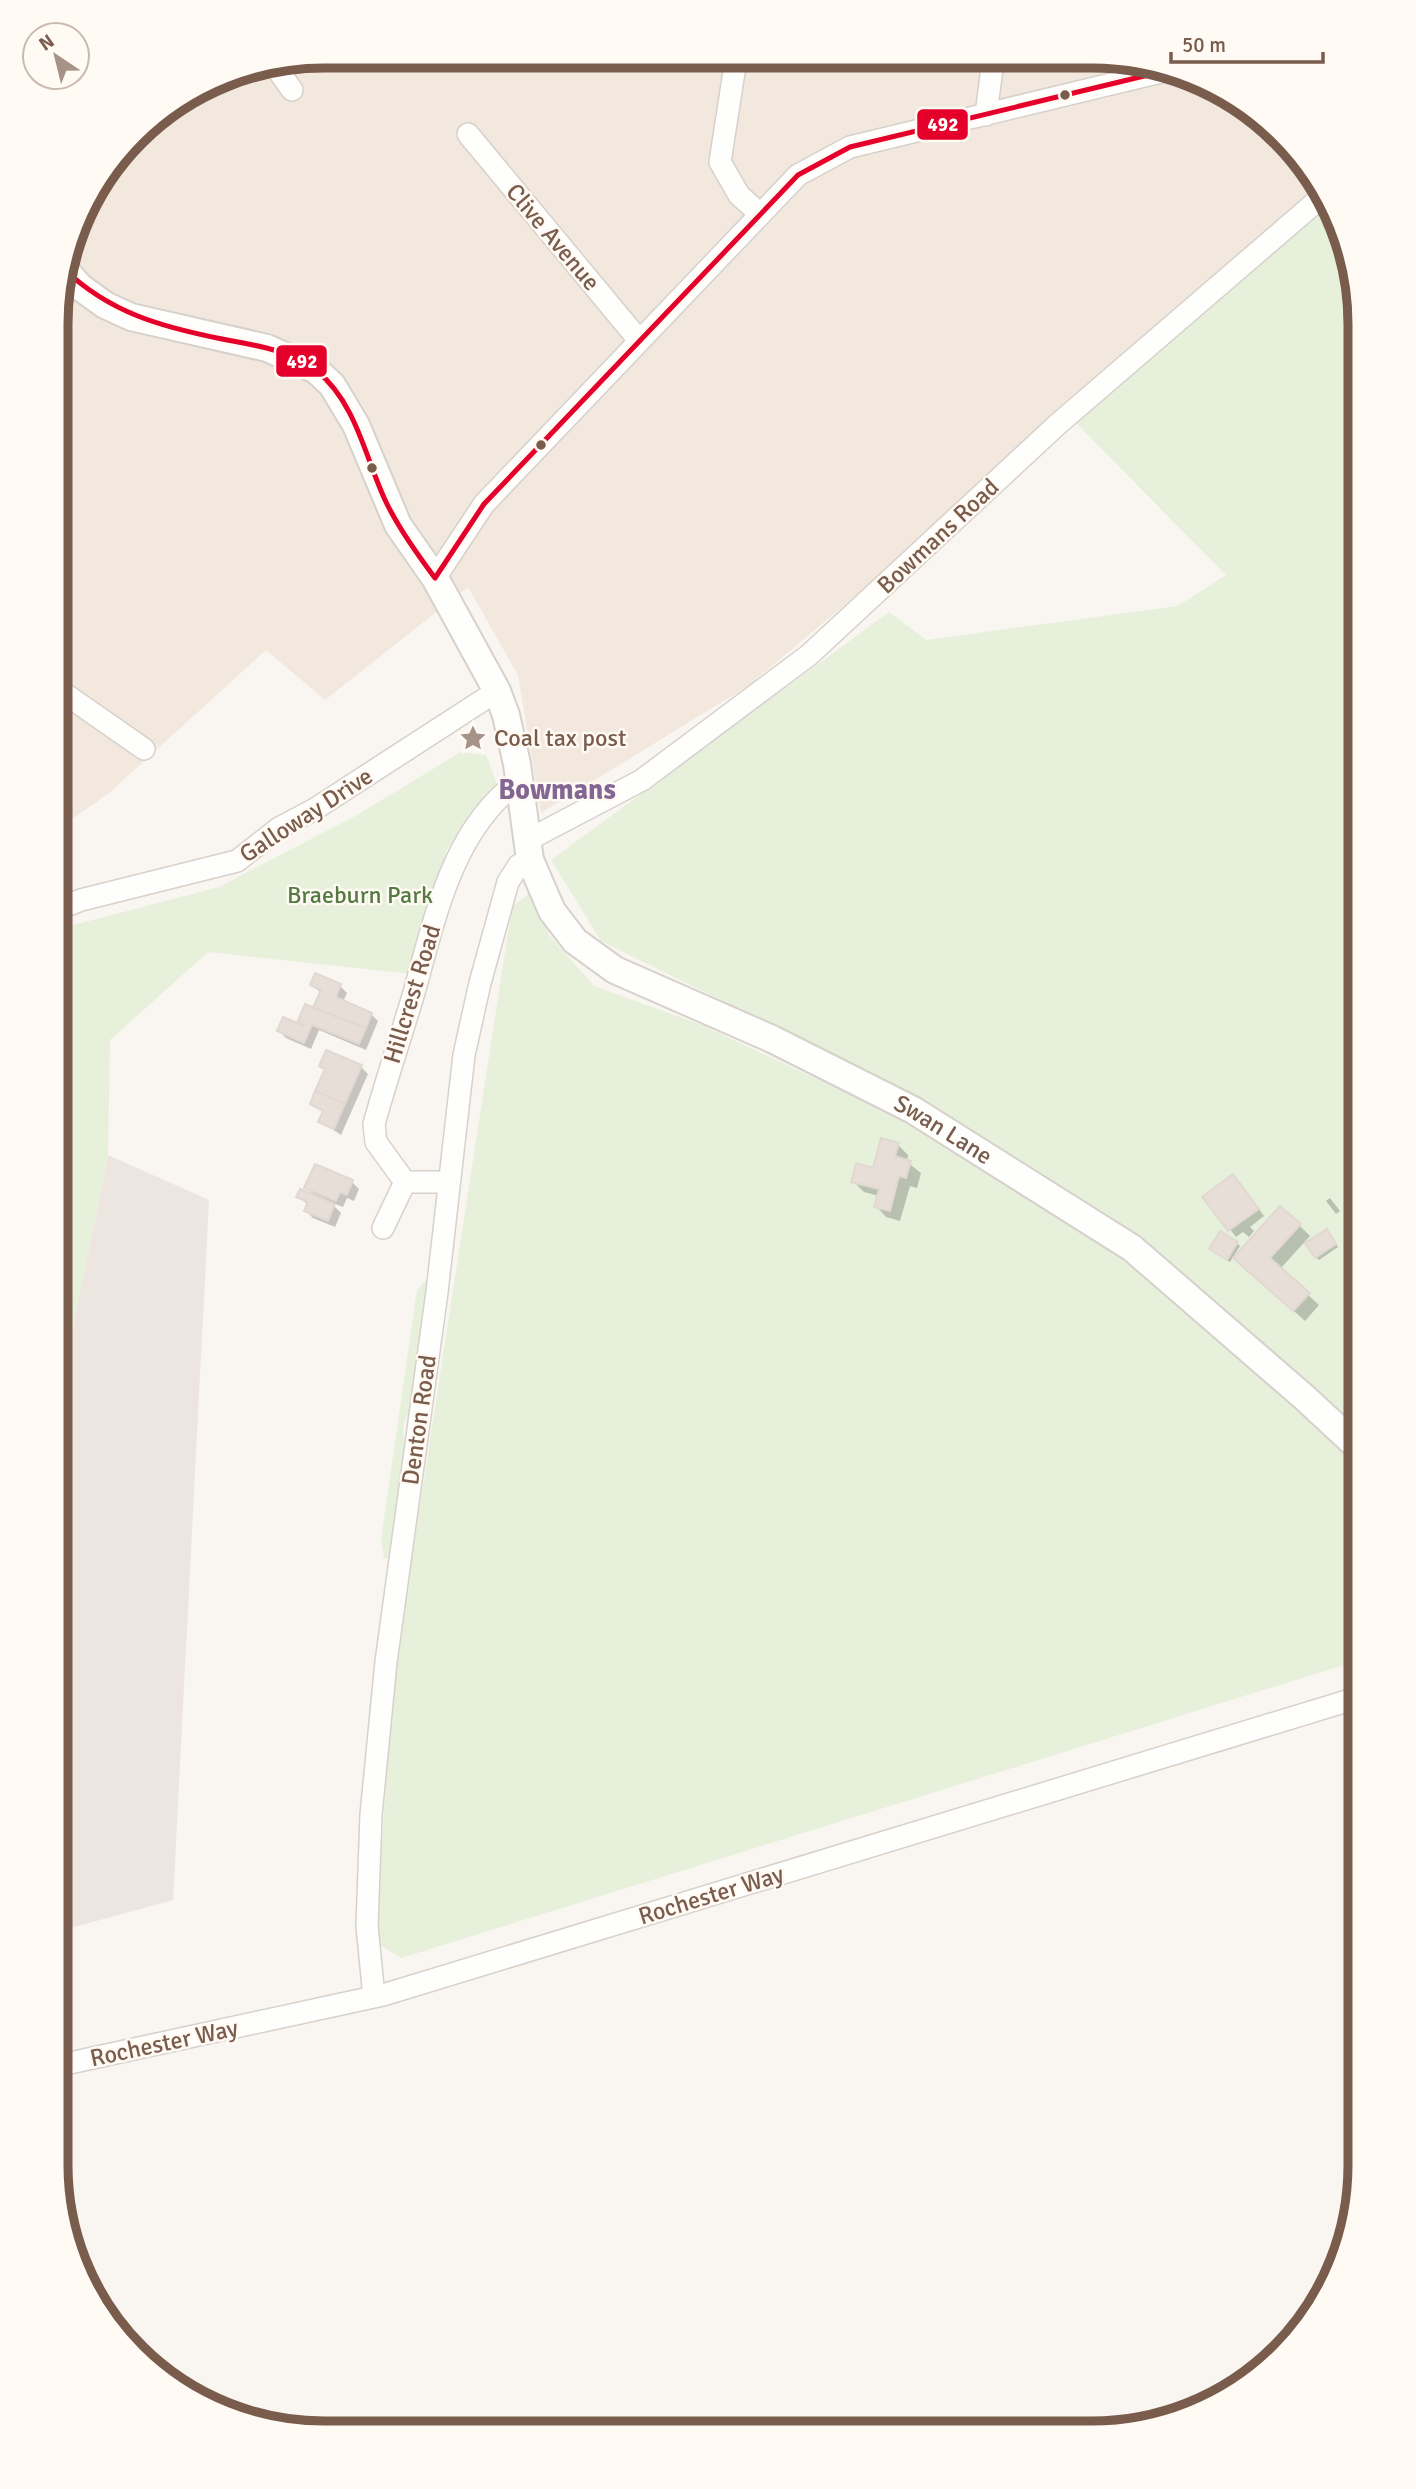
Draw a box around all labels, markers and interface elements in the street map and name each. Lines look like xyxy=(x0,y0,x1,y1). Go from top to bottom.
north arrow xyxy=(21,21,91,91)
scale bar xyxy=(1171,21,1323,65)
text: N xyxy=(35,29,59,57)
text: 50 m xyxy=(1182,32,1226,58)
unlabelled marker xyxy=(1058,88,1072,102)
line badge: 492 xyxy=(916,108,969,141)
text: 492 xyxy=(928,113,958,137)
street label: Clive Avenue xyxy=(500,177,606,297)
line badge: 492 xyxy=(275,344,328,378)
text: 492 xyxy=(287,350,317,374)
unlabelled marker xyxy=(534,438,548,452)
unlabelled marker xyxy=(365,461,379,475)
street label: Bowmans Road xyxy=(871,472,1005,600)
place icon: Coal tax post xyxy=(458,723,488,753)
place label: Coal tax post xyxy=(494,723,626,753)
street label: Galloway Drive xyxy=(234,761,378,869)
district label: Bowmans xyxy=(498,773,616,807)
park label: Braeburn Park xyxy=(287,880,433,910)
street label: Hillcrest Road xyxy=(377,921,447,1067)
street label: Swan Lane xyxy=(889,1088,998,1171)
street label: Denton Road xyxy=(395,1353,443,1487)
street label: Rochester Way xyxy=(635,1859,787,1931)
street label: Rochester Way xyxy=(87,2013,241,2073)

